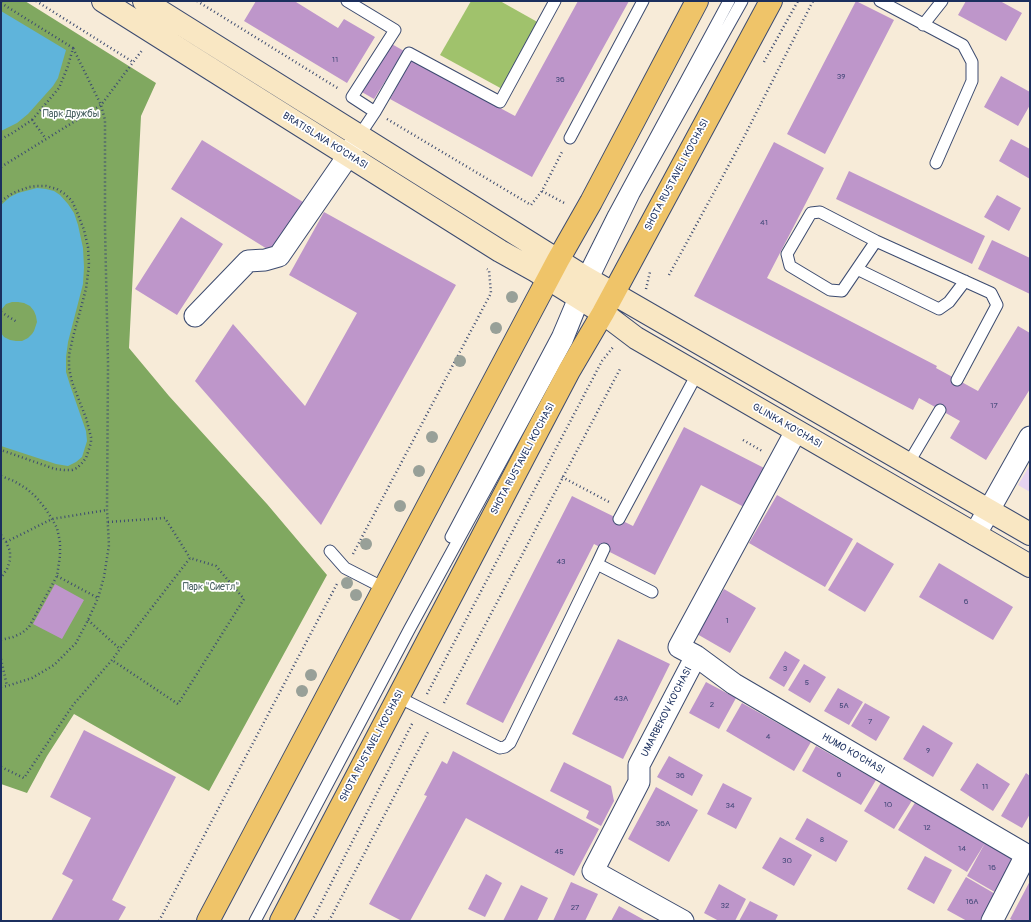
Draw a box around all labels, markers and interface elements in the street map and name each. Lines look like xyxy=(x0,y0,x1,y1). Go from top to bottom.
house number: 11 xyxy=(332,55,338,65)
house number: 39 xyxy=(837,72,845,82)
house number: 36 xyxy=(555,75,565,85)
park label: Парк Дружбы xyxy=(43,108,99,120)
street label: BRATISLAVA KO'CHASI xyxy=(280,110,370,172)
street label: SHOTA RUSTAVELI KO'CHASI xyxy=(642,117,712,233)
house number: 41 xyxy=(760,218,768,228)
street label: SHOTA RUSTAVELI KO'CHASI xyxy=(488,401,558,517)
street label: GLINKA KO'CHASI xyxy=(750,401,824,451)
house number: 17 xyxy=(990,401,998,411)
house number: 43 xyxy=(556,557,566,567)
park label: Парк "Сиетл" xyxy=(183,581,239,593)
house number: 6 xyxy=(964,597,968,607)
house number: 1 xyxy=(725,616,729,626)
house number: 3 xyxy=(783,664,787,674)
street label: UMARBEKOV KO'CHASI xyxy=(639,665,695,759)
house number: 5 xyxy=(805,678,809,688)
street label: SHOTA RUSTAVELI KO'CHASI xyxy=(337,688,407,804)
house number: 43A xyxy=(614,694,628,704)
house number: 2 xyxy=(710,700,714,710)
house number: 5A xyxy=(839,701,849,711)
house number: 7 xyxy=(868,717,872,727)
street label: HUMO KO'CHASI xyxy=(819,731,887,777)
house number: 4 xyxy=(766,732,770,742)
house number: 9 xyxy=(926,746,930,756)
house number: 6 xyxy=(837,770,841,780)
house number: 36 xyxy=(675,771,685,781)
house number: 11 xyxy=(982,782,988,792)
house number: 10 xyxy=(884,800,892,810)
house number: 34 xyxy=(725,801,735,811)
house number: 36А xyxy=(656,819,670,829)
house number: 12 xyxy=(923,823,931,833)
house number: 8 xyxy=(820,835,824,845)
house number: 14 xyxy=(958,844,966,854)
house number: 45 xyxy=(555,847,563,857)
house number: 30 xyxy=(782,856,792,866)
house number: 16 xyxy=(988,863,996,873)
house number: 16А xyxy=(966,897,978,907)
house number: 32 xyxy=(721,901,729,911)
house number: 27 xyxy=(571,903,579,913)

